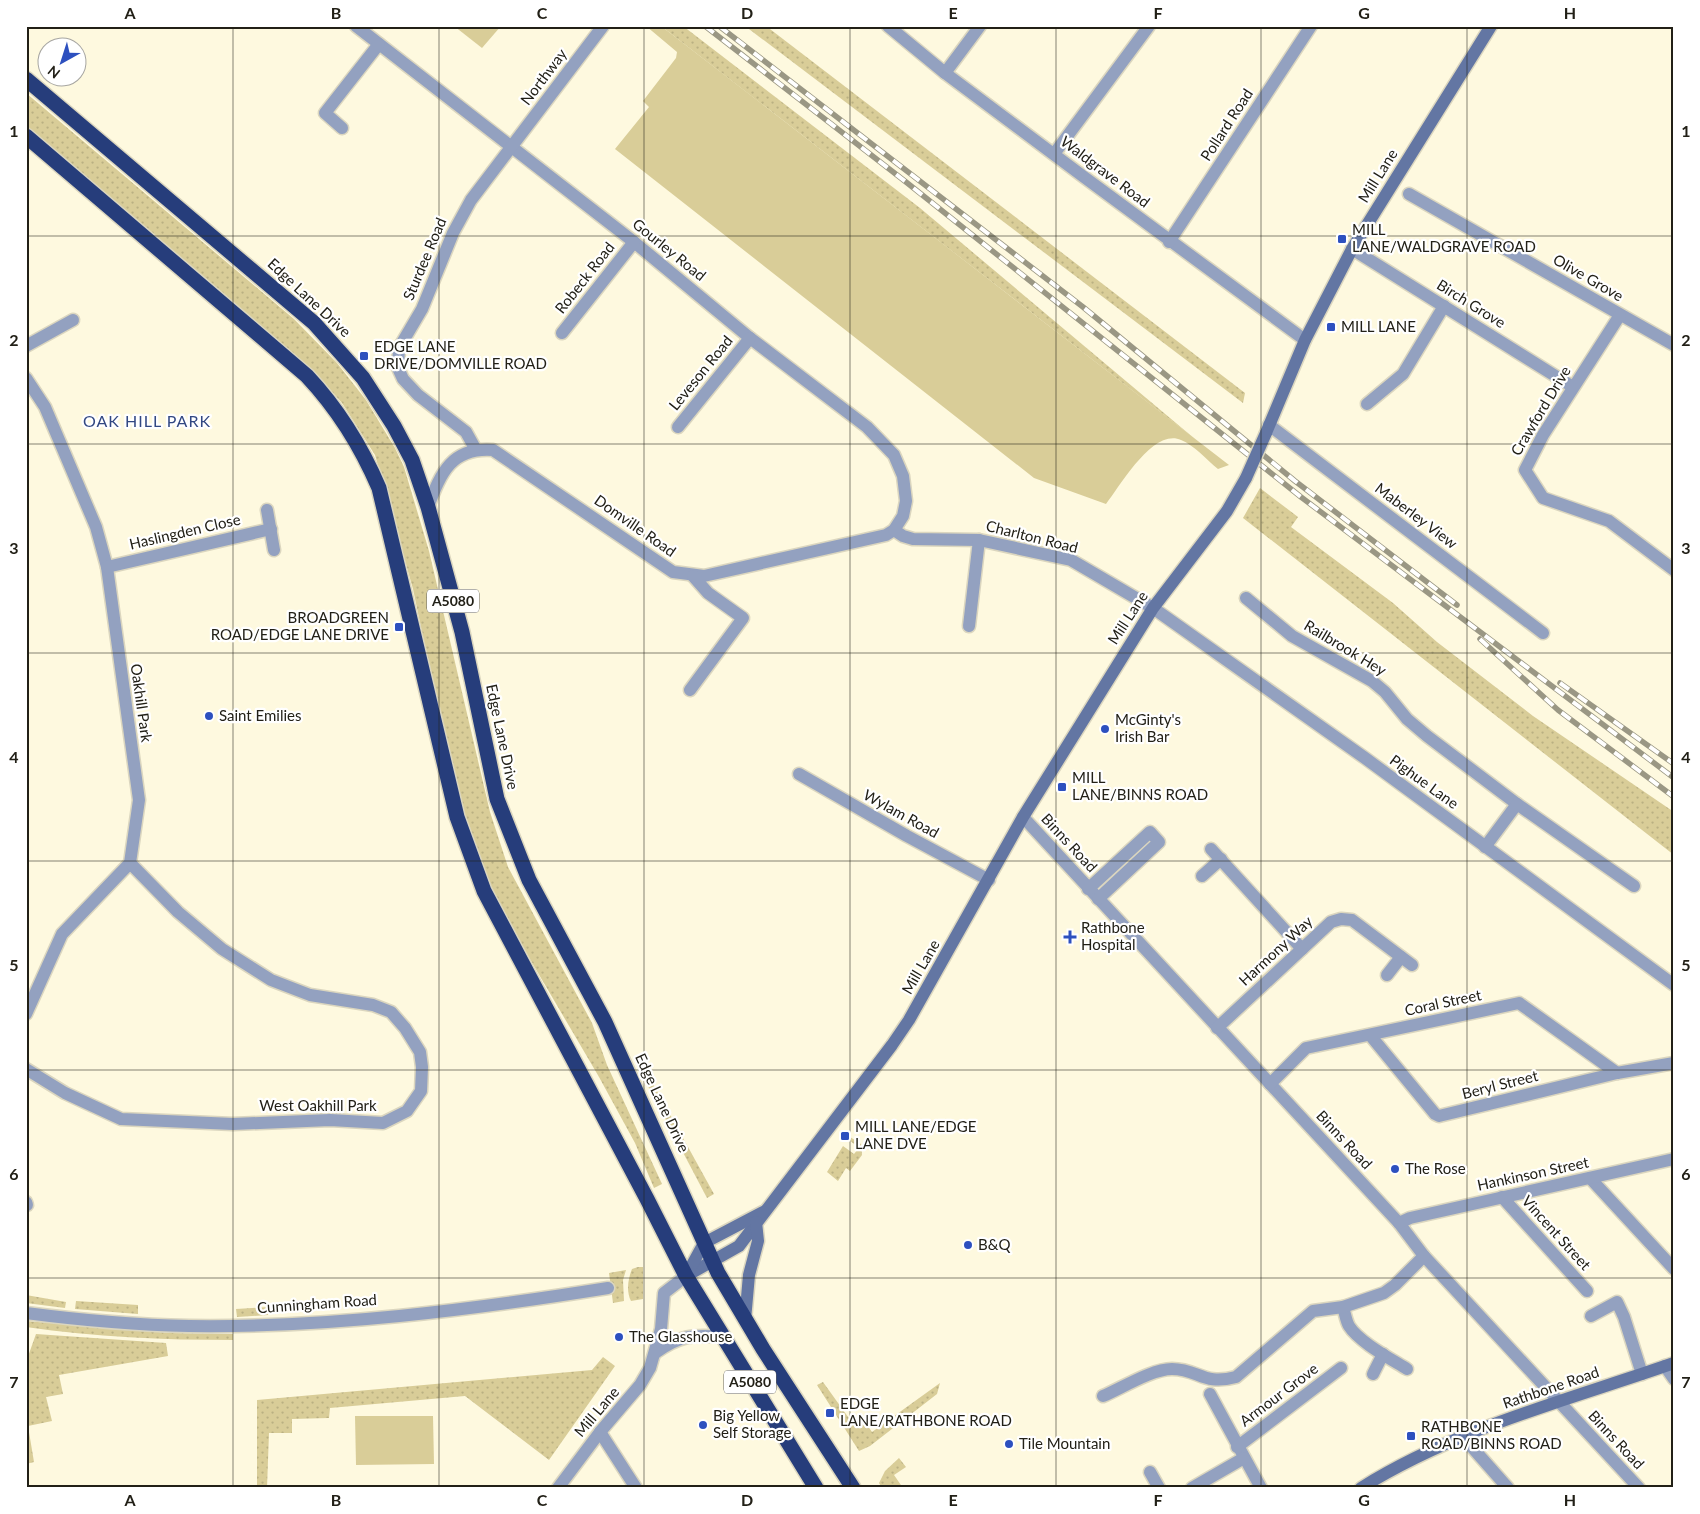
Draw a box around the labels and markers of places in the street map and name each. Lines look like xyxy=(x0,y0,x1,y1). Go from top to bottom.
place label: MILL LANE/WALDGRAVE ROAD xyxy=(1352,220,1536,255)
marker: MILL LANE/WALDGRAVE ROAD xyxy=(1336,233,1348,245)
place label: MILL LANE xyxy=(1341,317,1416,335)
marker: MILL LANE xyxy=(1325,321,1337,333)
place label: EDGE LANE DRIVE/DOMVILLE ROAD xyxy=(374,337,547,372)
marker: EDGE LANE DRIVE/DOMVILLE ROAD xyxy=(358,350,370,362)
place label: BROADGREEN ROAD/EDGE LANE DRIVE xyxy=(211,608,389,643)
marker: BROADGREEN ROAD/EDGE LANE DRIVE xyxy=(393,621,405,633)
place label: Saint Emilies xyxy=(219,706,302,724)
marker: Saint Emilies xyxy=(203,710,215,722)
place label: McGinty's Irish Bar xyxy=(1115,710,1181,745)
marker: McGinty's Irish Bar xyxy=(1099,723,1111,735)
place label: MILL LANE/BINNS ROAD xyxy=(1072,768,1208,803)
marker: MILL LANE/BINNS ROAD xyxy=(1056,781,1068,793)
place label: Rathbone Hospital xyxy=(1081,918,1145,953)
marker: Rathbone Hospital xyxy=(1063,930,1077,944)
place label: MILL LANE/EDGE LANE DVE xyxy=(855,1117,976,1152)
marker: MILL LANE/EDGE LANE DVE xyxy=(839,1130,851,1142)
place label: The Rose xyxy=(1405,1159,1466,1177)
marker: The Rose xyxy=(1389,1163,1401,1175)
place label: B&Q xyxy=(978,1235,1010,1253)
marker: B&Q xyxy=(962,1239,974,1251)
place label: The Glasshouse xyxy=(629,1327,732,1345)
marker: The Glasshouse xyxy=(613,1331,625,1343)
place label: EDGE LANE/RATHBONE ROAD xyxy=(840,1394,1012,1429)
place label: Big Yellow Self Storage xyxy=(713,1406,791,1441)
marker: EDGE LANE/RATHBONE ROAD xyxy=(824,1407,836,1419)
place label: RATHBONE ROAD/BINNS ROAD xyxy=(1421,1417,1562,1452)
marker: Big Yellow Self Storage xyxy=(697,1419,709,1431)
marker: RATHBONE ROAD/BINNS ROAD xyxy=(1405,1430,1417,1442)
place label: Tile Mountain xyxy=(1019,1434,1110,1452)
marker: Tile Mountain xyxy=(1003,1438,1015,1450)

